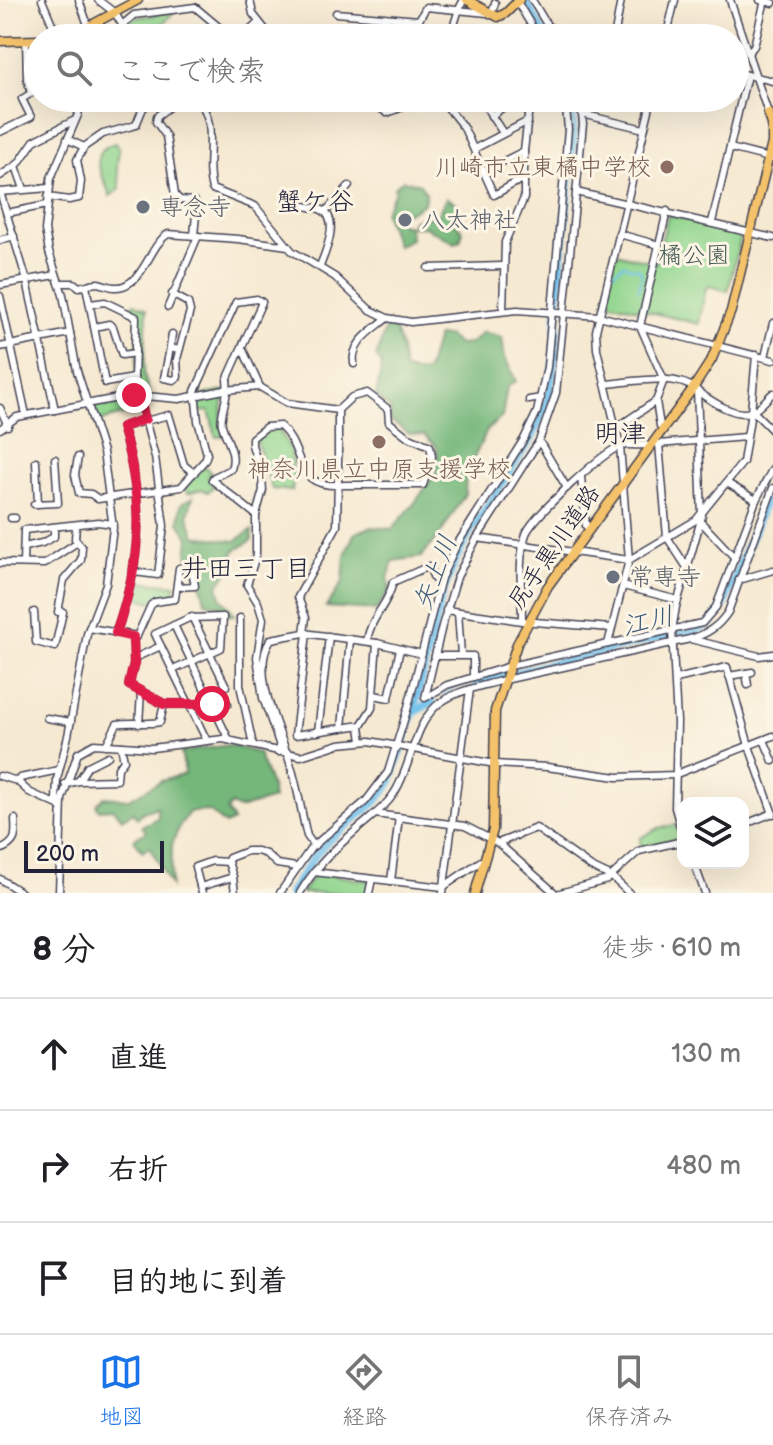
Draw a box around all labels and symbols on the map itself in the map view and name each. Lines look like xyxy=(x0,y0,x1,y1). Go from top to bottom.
place label: 川崎市立東橘中学校 xyxy=(435,153,651,182)
marker: 川崎市立東橘中学校 xyxy=(658,158,676,176)
district label: 蟹ケ谷 xyxy=(276,187,354,218)
place label: 専念寺 xyxy=(159,193,231,222)
marker: 専念寺 xyxy=(134,198,152,216)
place label: 八太神社 xyxy=(421,206,517,235)
marker: 八太神社 xyxy=(396,211,414,229)
park label: 橘公園 xyxy=(658,241,730,270)
route end xyxy=(116,377,152,413)
district label: 明津 xyxy=(594,419,646,450)
marker: 神奈川県立中原支援学校 xyxy=(370,433,388,451)
place label: 神奈川県立中原支援学校 xyxy=(247,455,511,484)
street label: 尻手黒川道路 xyxy=(502,479,606,615)
water label: 矢上川 xyxy=(408,531,464,615)
district label: 井田三丁目 xyxy=(181,554,311,585)
place label: 常専寺 xyxy=(629,563,701,592)
marker: 常専寺 xyxy=(604,568,622,586)
water label: 江川 xyxy=(619,601,677,643)
route start xyxy=(194,686,230,722)
scale bar xyxy=(24,837,164,873)

